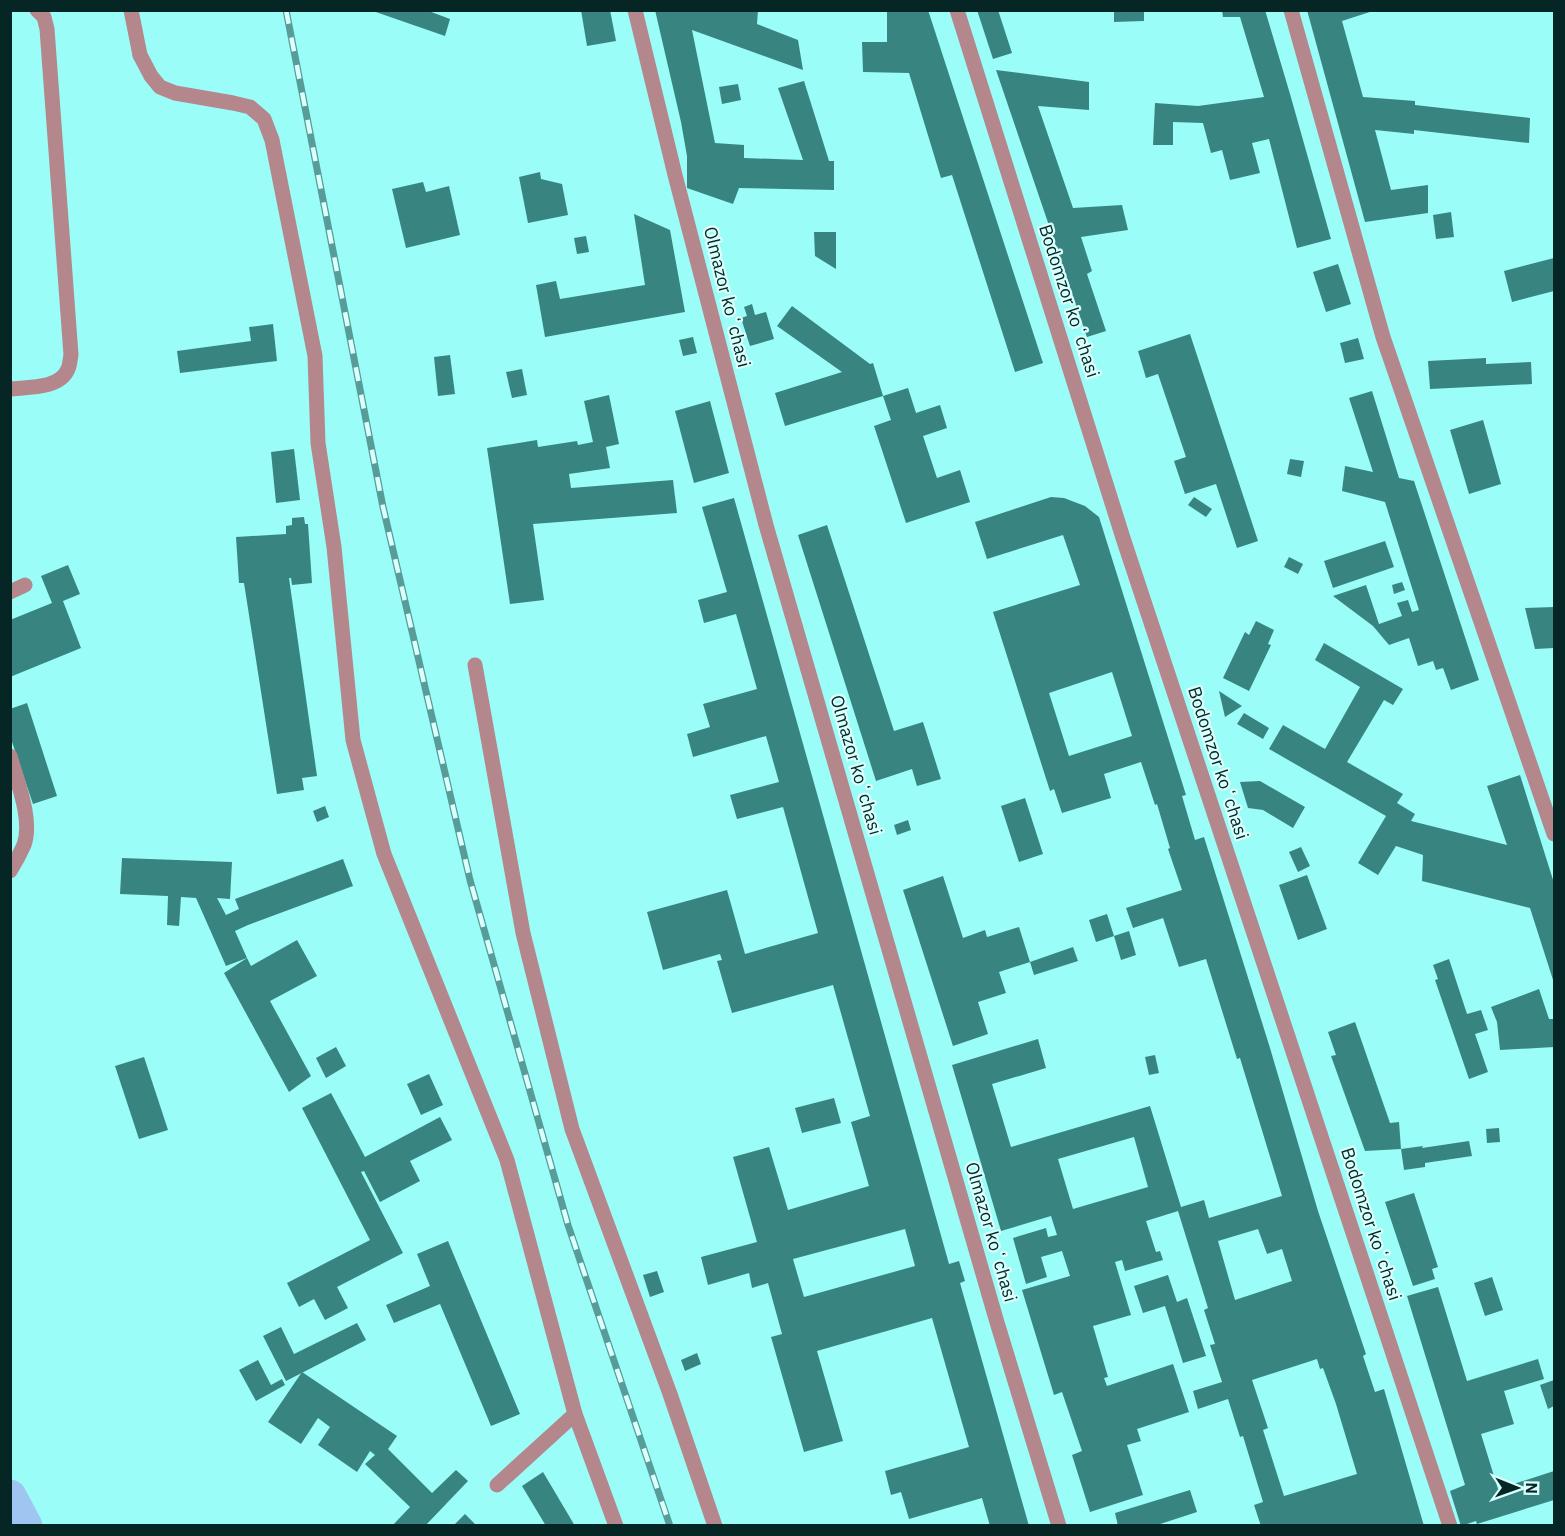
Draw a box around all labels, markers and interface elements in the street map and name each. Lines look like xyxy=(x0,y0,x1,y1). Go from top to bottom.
street label: Bodomzor koʻchasi xyxy=(1034,221,1105,380)
street label: Olmazor koʻchasi xyxy=(699,224,756,370)
street label: Bodomzor koʻchasi xyxy=(1183,683,1254,842)
street label: Olmazor koʻchasi xyxy=(826,692,887,837)
street label: Bodomzor koʻchasi xyxy=(1336,1144,1407,1303)
street label: Olmazor koʻchasi xyxy=(961,1159,1022,1304)
north arrow xyxy=(1487,1458,1547,1518)
text: N xyxy=(1522,1482,1542,1494)

